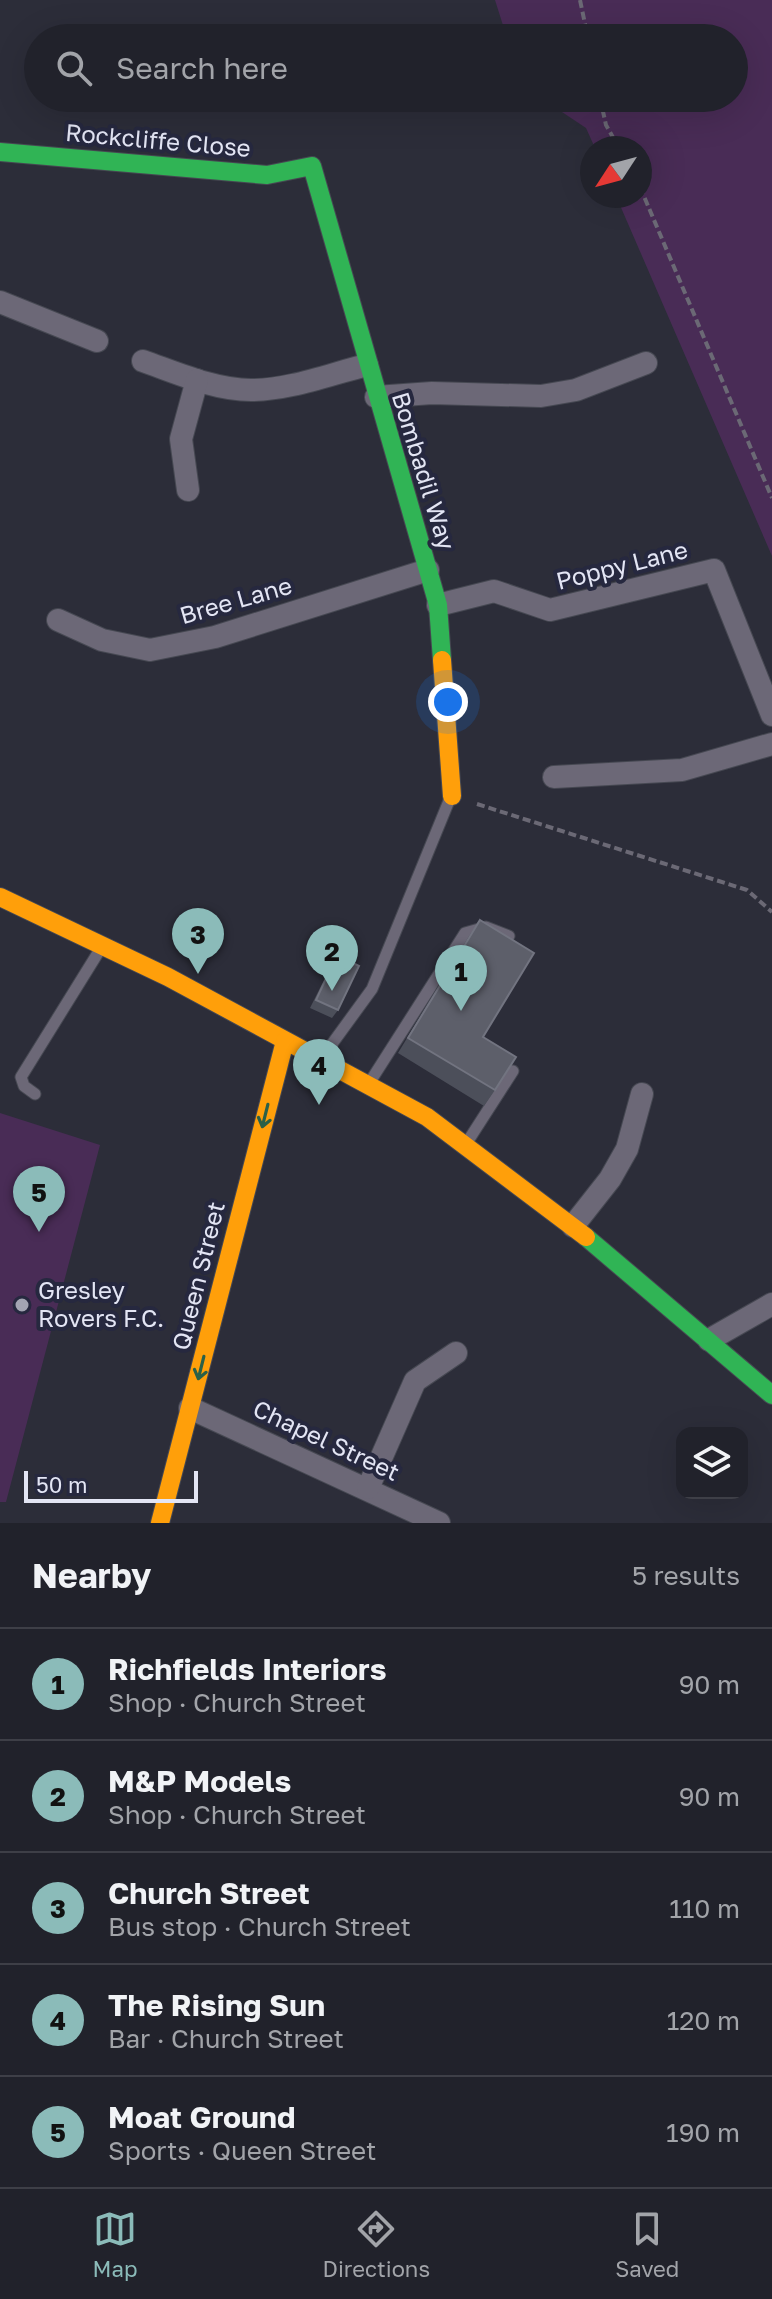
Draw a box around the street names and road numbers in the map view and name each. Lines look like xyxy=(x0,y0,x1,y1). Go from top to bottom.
street label: Rockcliffe Close xyxy=(64,117,252,162)
street label: Bombadil Way xyxy=(387,388,462,553)
street label: Poppy Lane xyxy=(553,534,690,595)
street label: Bree Lane xyxy=(176,570,295,629)
street label: Queen Street xyxy=(165,1198,230,1353)
street label: Chapel Street xyxy=(249,1393,404,1486)

